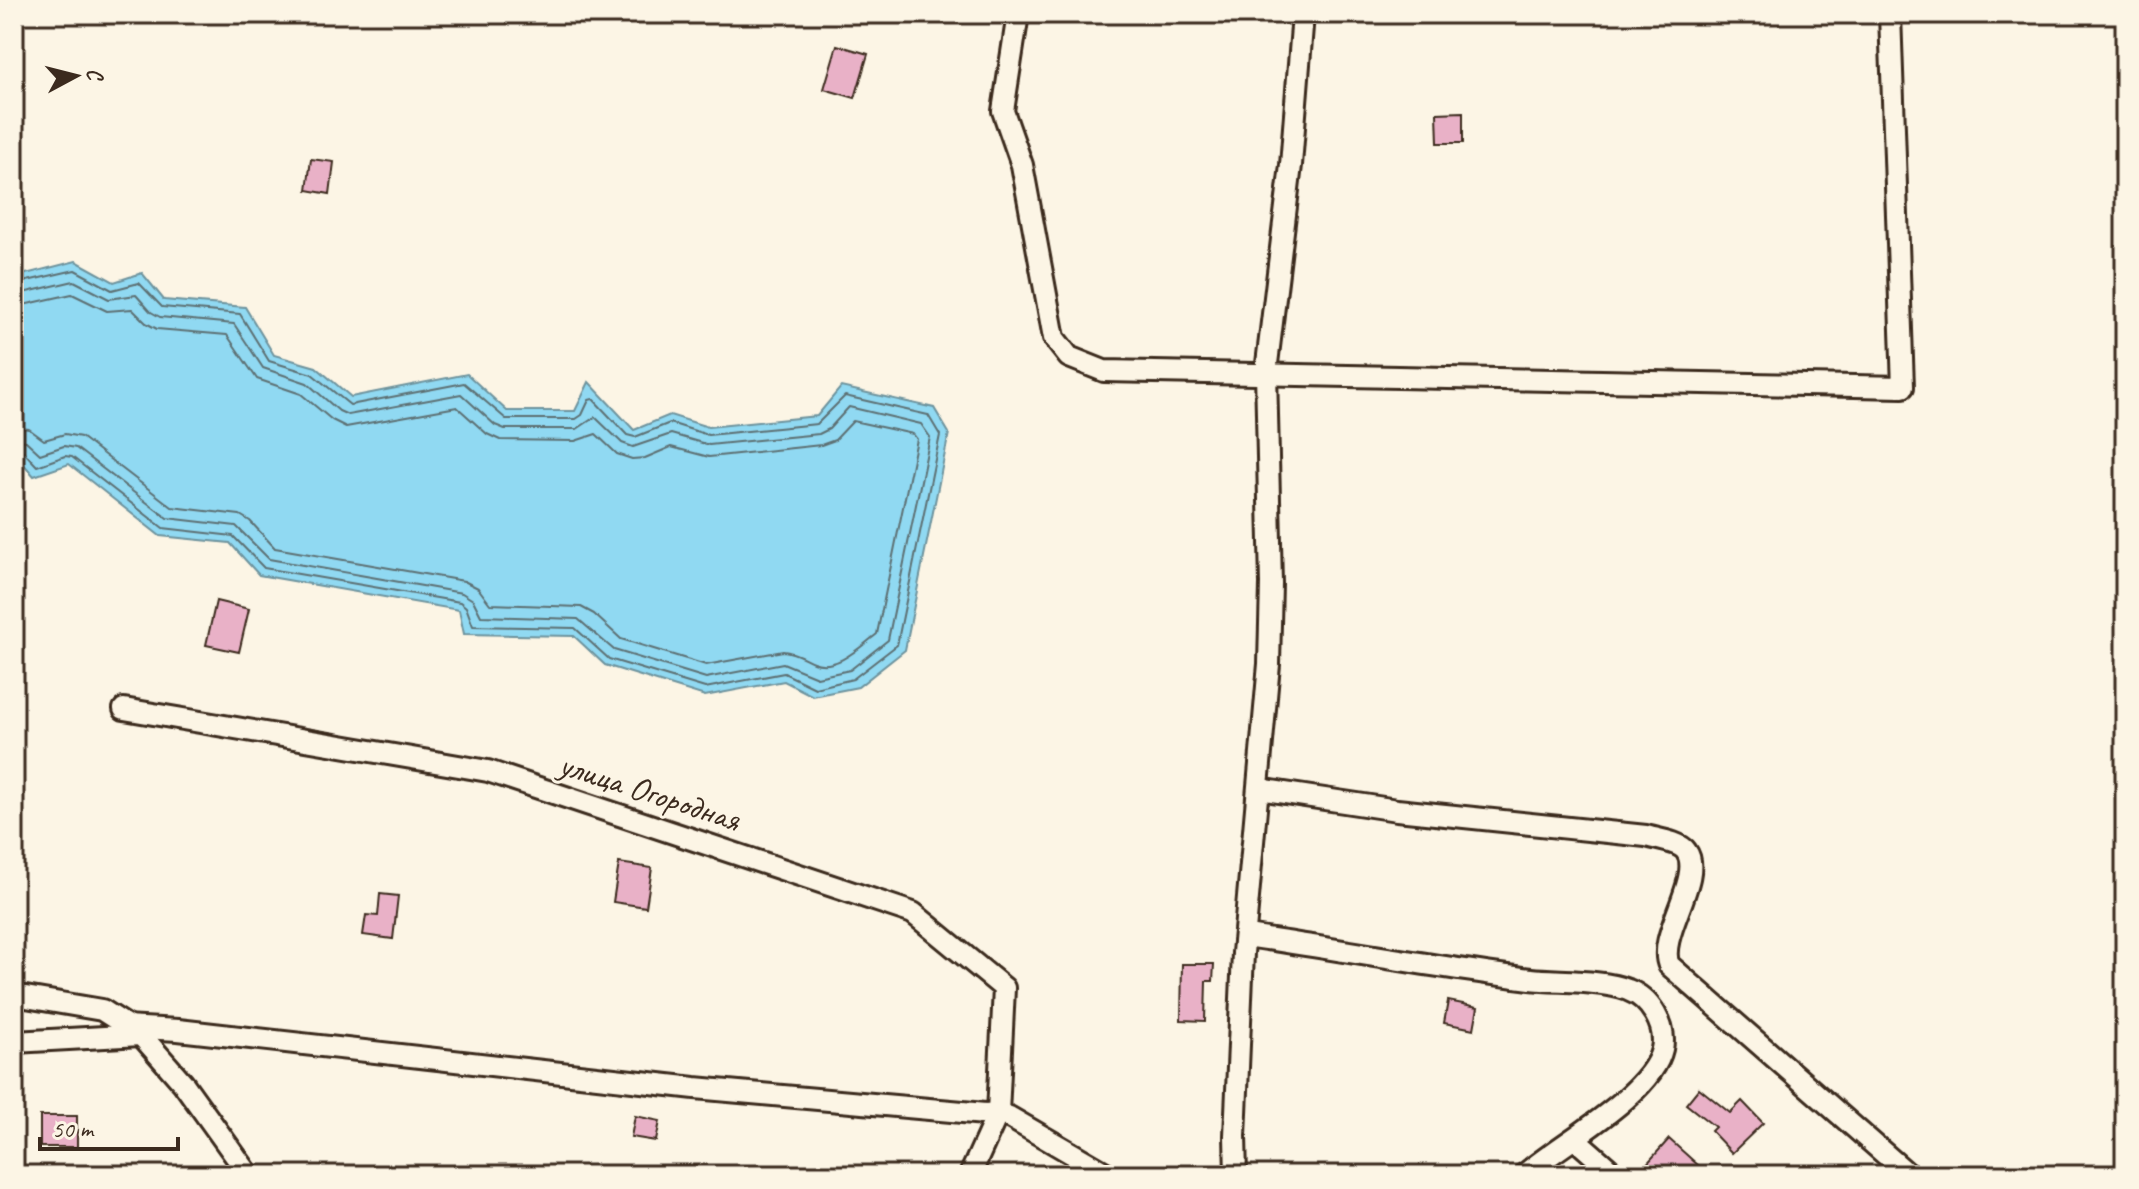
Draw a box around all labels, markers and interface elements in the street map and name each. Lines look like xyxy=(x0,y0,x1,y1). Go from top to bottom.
north arrow xyxy=(36,36,116,116)
text: С xyxy=(80,67,110,84)
street label: улица Огородная xyxy=(552,741,747,841)
scale bar xyxy=(40,1101,178,1151)
text: 50 m xyxy=(52,1114,95,1144)

